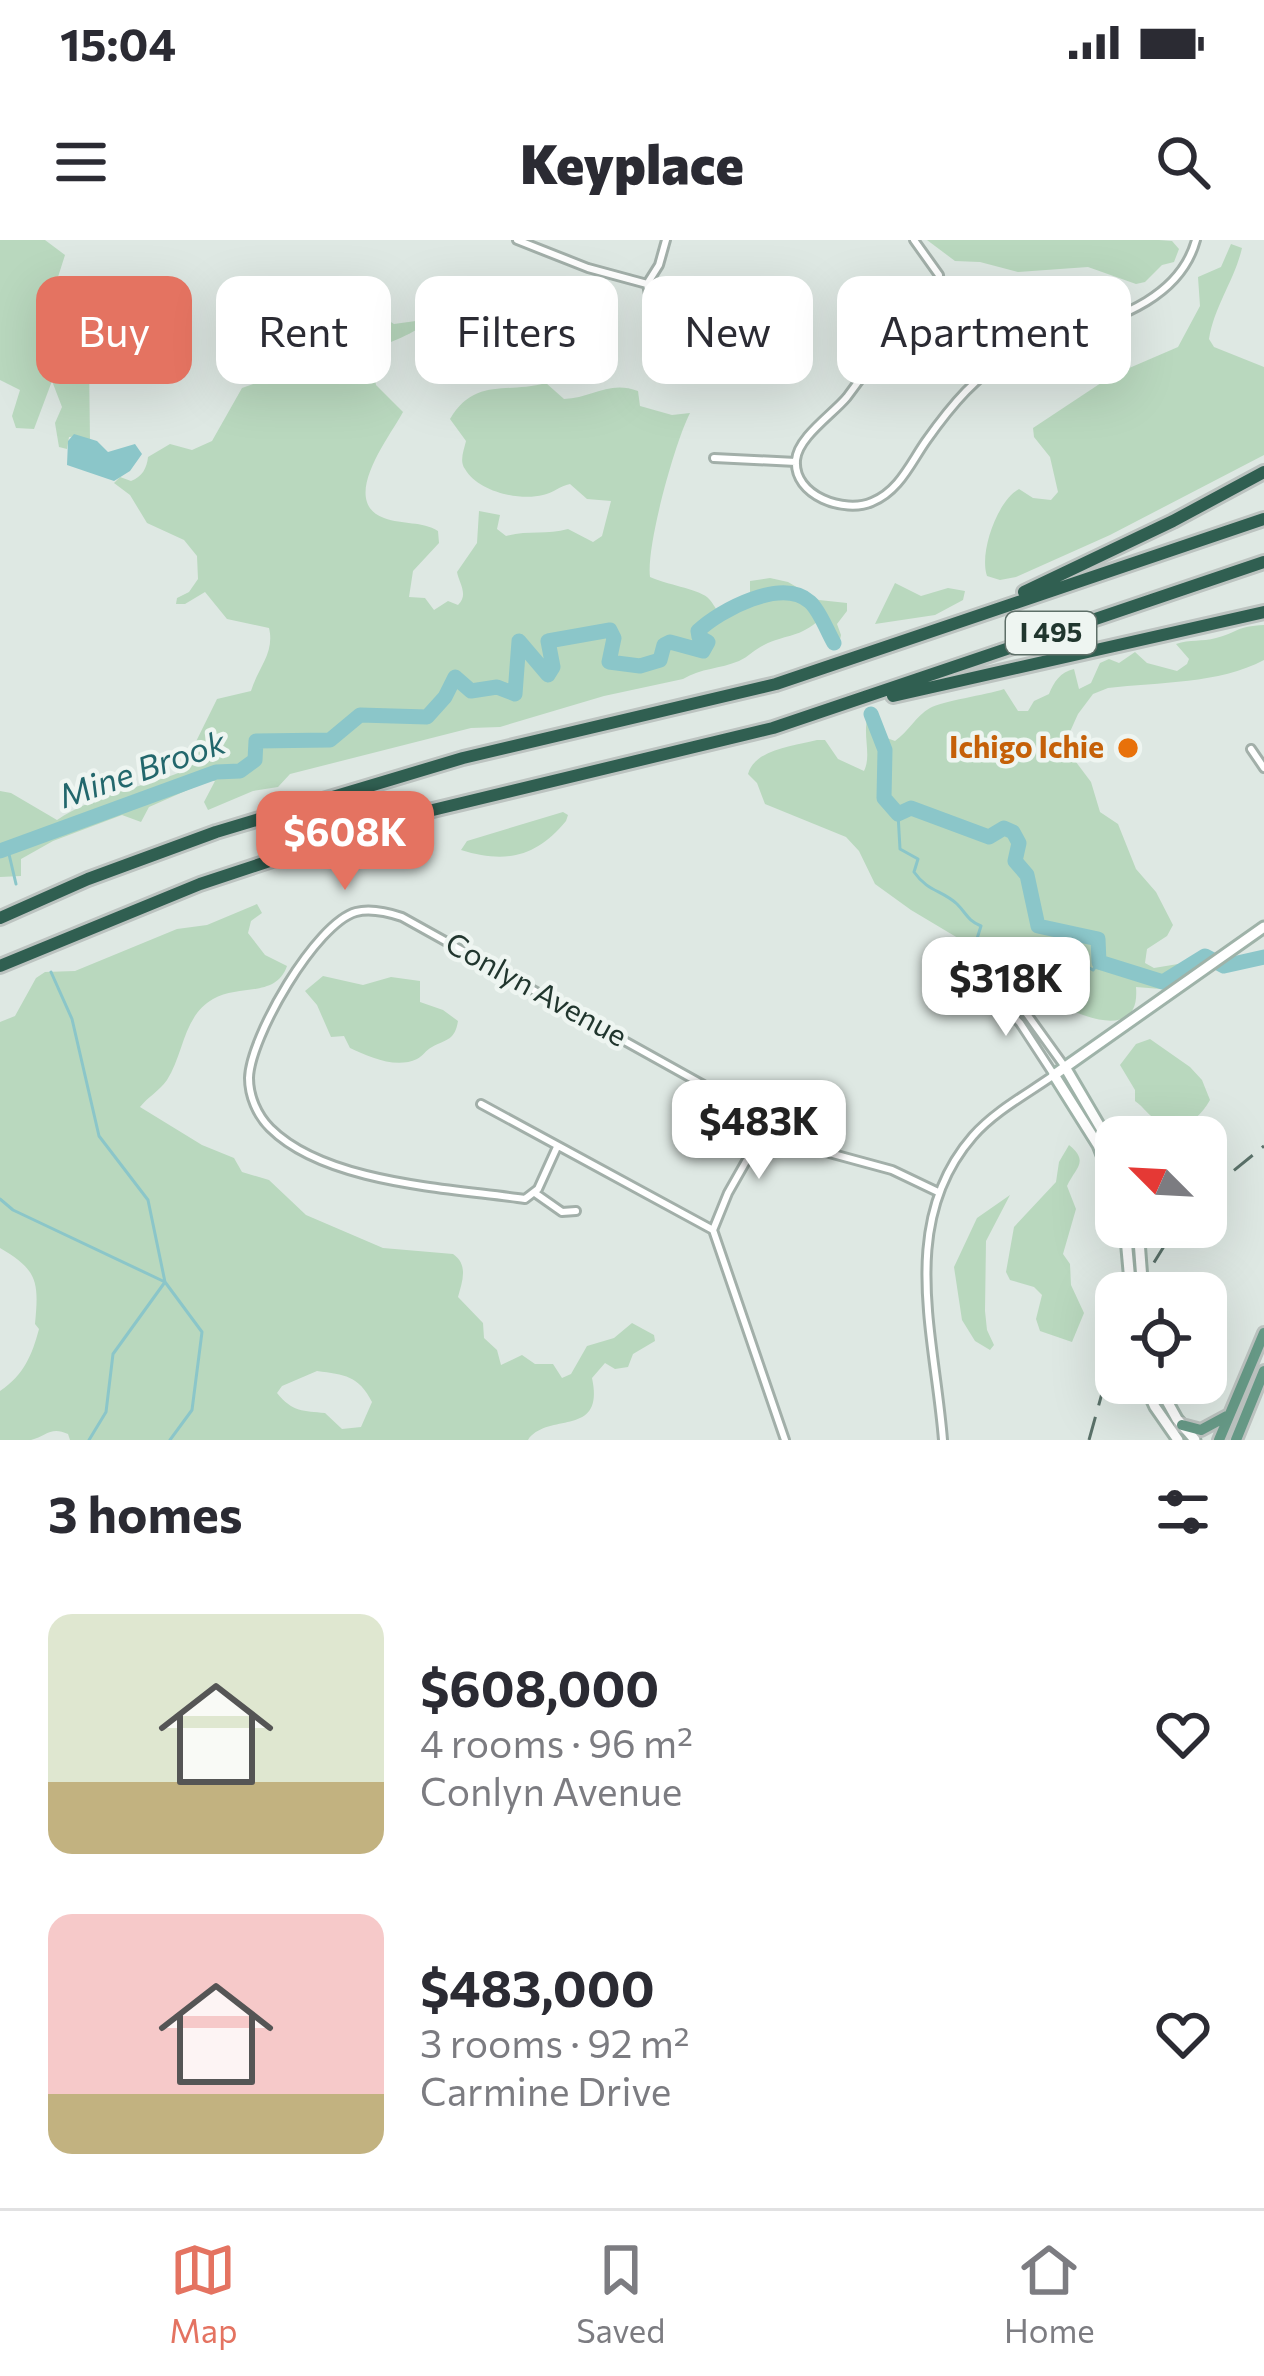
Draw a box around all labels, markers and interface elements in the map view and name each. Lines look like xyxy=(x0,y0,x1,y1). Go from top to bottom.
text: 15:04 xyxy=(60,15,176,70)
icon: menu xyxy=(48,129,114,195)
text: Keyplace xyxy=(520,129,744,195)
icon: search xyxy=(1150,129,1216,195)
chip: Buy xyxy=(36,276,192,384)
chip: Rent xyxy=(216,276,391,384)
chip: Filters xyxy=(415,276,618,384)
chip: New xyxy=(642,276,813,384)
chip: Apartment xyxy=(837,276,1131,384)
road number: I 495 xyxy=(1006,612,1096,654)
water label: Mine Brook xyxy=(53,720,231,815)
place label: Ichigo Ichie xyxy=(949,727,1104,764)
marker: Ichigo Ichie xyxy=(1115,735,1141,761)
pin: $608K xyxy=(261,791,429,893)
text: $608K xyxy=(283,806,407,854)
street label: Conlyn Avenue xyxy=(440,923,634,1053)
pin: $318K xyxy=(922,937,1090,1039)
text: $318K xyxy=(949,952,1063,1000)
pin: $483K xyxy=(675,1080,843,1182)
text: $483K xyxy=(699,1095,819,1143)
north arrow xyxy=(1095,1116,1227,1248)
map controls xyxy=(1095,1116,1227,1404)
button: locate xyxy=(1095,1272,1227,1404)
icon: filters xyxy=(1150,1479,1216,1545)
text: 3 homes xyxy=(48,1481,243,1544)
text: $608,000 xyxy=(420,1655,659,1718)
icon: home xyxy=(144,1662,288,1806)
icon: heart xyxy=(1150,1701,1216,1767)
text: 4 rooms · 96 m² xyxy=(420,1718,693,1766)
text: Conlyn Avenue xyxy=(420,1766,682,1814)
text: $483,000 xyxy=(420,1955,655,2018)
icon: home xyxy=(144,1962,288,2106)
icon: heart xyxy=(1150,2001,1216,2067)
text: 3 rooms · 92 m² xyxy=(420,2018,690,2066)
text: Carmine Drive xyxy=(420,2066,671,2114)
tab: Map xyxy=(169,2237,237,2350)
tab: Saved xyxy=(576,2237,665,2350)
tab: Home xyxy=(1004,2237,1095,2350)

